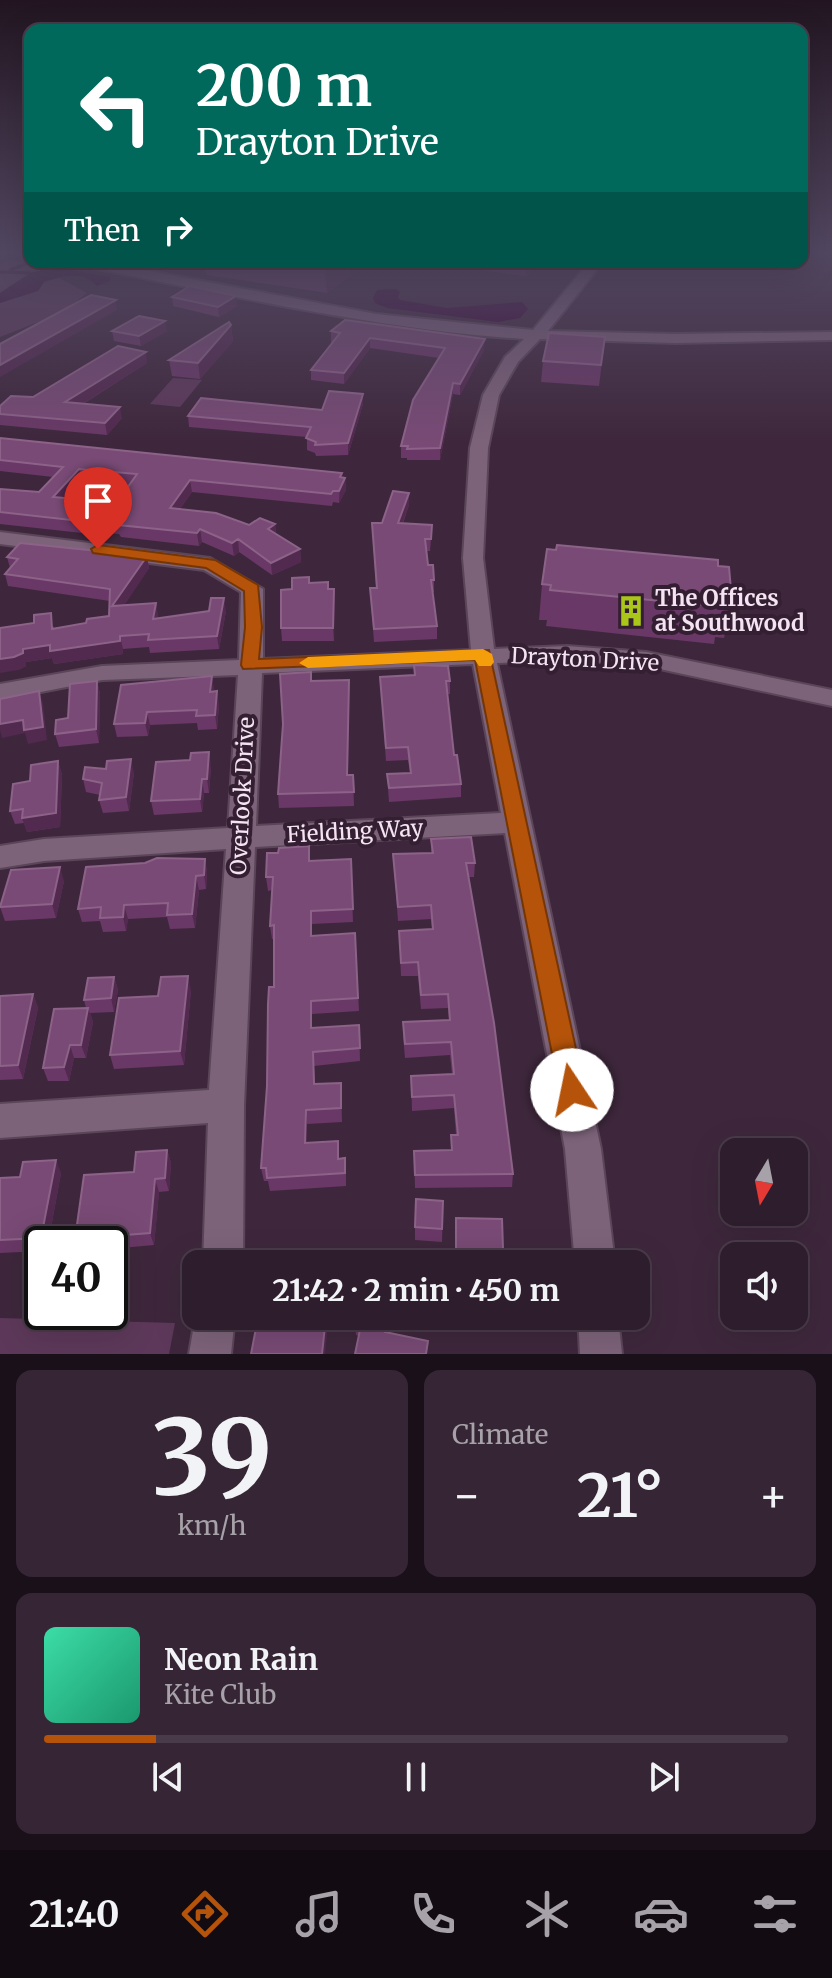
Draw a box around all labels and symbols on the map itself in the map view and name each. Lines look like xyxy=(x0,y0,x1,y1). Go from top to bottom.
pin xyxy=(64,467,132,549)
place label: The Offices at Southwood xyxy=(655,584,805,637)
building icon: The Offices at Southwood xyxy=(614,594,648,628)
street label: Drayton Drive xyxy=(510,641,660,677)
street label: Overlook Drive xyxy=(224,716,260,876)
street label: Fielding Way xyxy=(286,813,424,849)
position arrow xyxy=(530,1048,614,1132)
north arrow xyxy=(720,1138,808,1226)
speed limit sign: 40 xyxy=(24,1226,128,1330)

